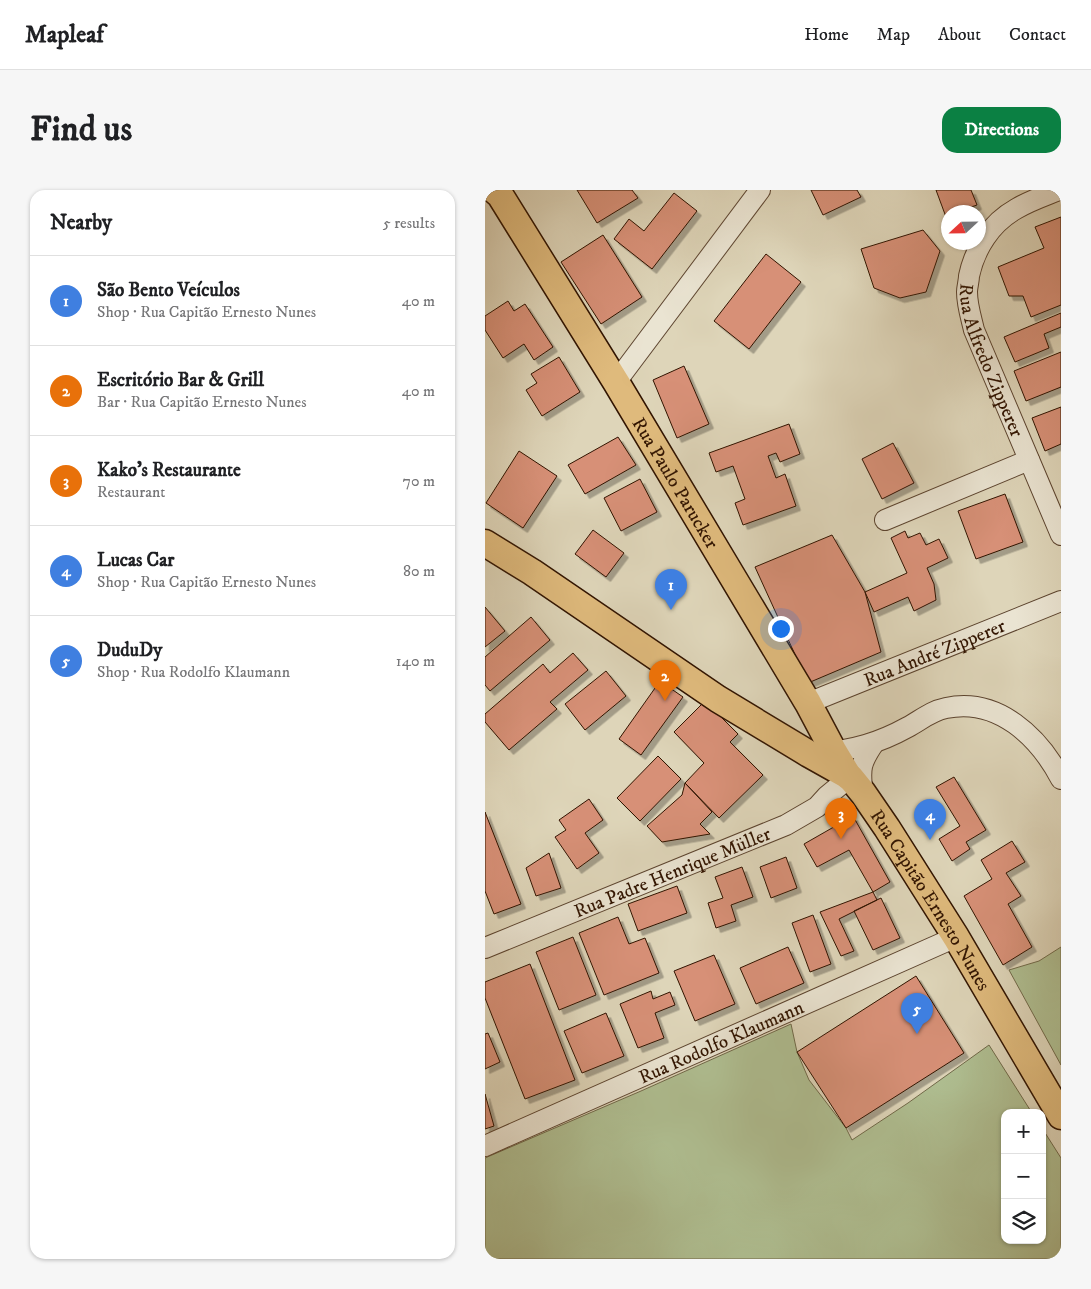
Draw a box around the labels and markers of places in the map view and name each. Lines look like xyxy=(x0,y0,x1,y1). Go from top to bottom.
pin: 1 xyxy=(655,569,687,610)
pin: 2 xyxy=(649,660,681,701)
pin: 3 xyxy=(825,798,857,839)
pin: 4 xyxy=(914,799,946,840)
pin: 5 xyxy=(901,993,933,1034)

